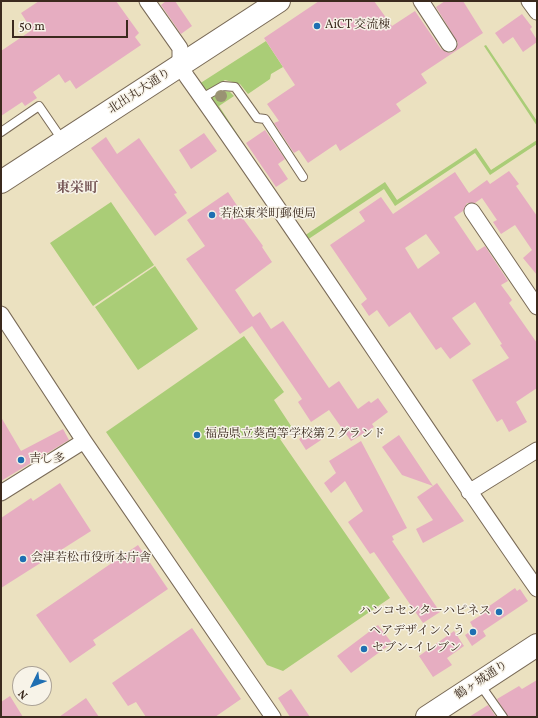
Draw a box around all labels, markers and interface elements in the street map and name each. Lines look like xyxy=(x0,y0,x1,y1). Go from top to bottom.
scale bar xyxy=(14,12,130,38)
text: 50 m xyxy=(19,19,45,35)
place label: AiCT 交流棟 xyxy=(325,19,390,33)
marker: AiCT 交流棟 xyxy=(312,21,322,31)
street label: 北出丸大通り xyxy=(106,66,174,118)
district label: 東栄町 xyxy=(56,181,98,197)
place label: 若松東栄町郵便局 xyxy=(220,208,316,222)
marker: 若松東栄町郵便局 xyxy=(207,210,217,220)
place label: 福島県立葵高等学校第２グランド xyxy=(205,428,385,442)
marker: 福島県立葵高等学校第２グランド xyxy=(192,430,202,440)
place label: 吉し多 xyxy=(29,453,65,467)
marker: 吉し多 xyxy=(16,455,26,465)
place label: 会津若松市役所本庁舎 xyxy=(31,552,151,566)
marker: 会津若松市役所本庁舎 xyxy=(18,554,28,564)
place label: ハンコセンターハピネス xyxy=(359,605,491,619)
marker: ハンコセンターハピネス xyxy=(494,607,504,617)
place label: ヘアデザインくう xyxy=(369,625,465,639)
marker: ヘアデザインくう xyxy=(468,627,478,637)
place label: セブン-イレブン xyxy=(372,642,461,656)
marker: セブン-イレブン xyxy=(359,644,369,654)
street label: 鶴ヶ城通り xyxy=(453,659,511,703)
north arrow xyxy=(12,666,52,706)
text: N xyxy=(15,686,32,702)

